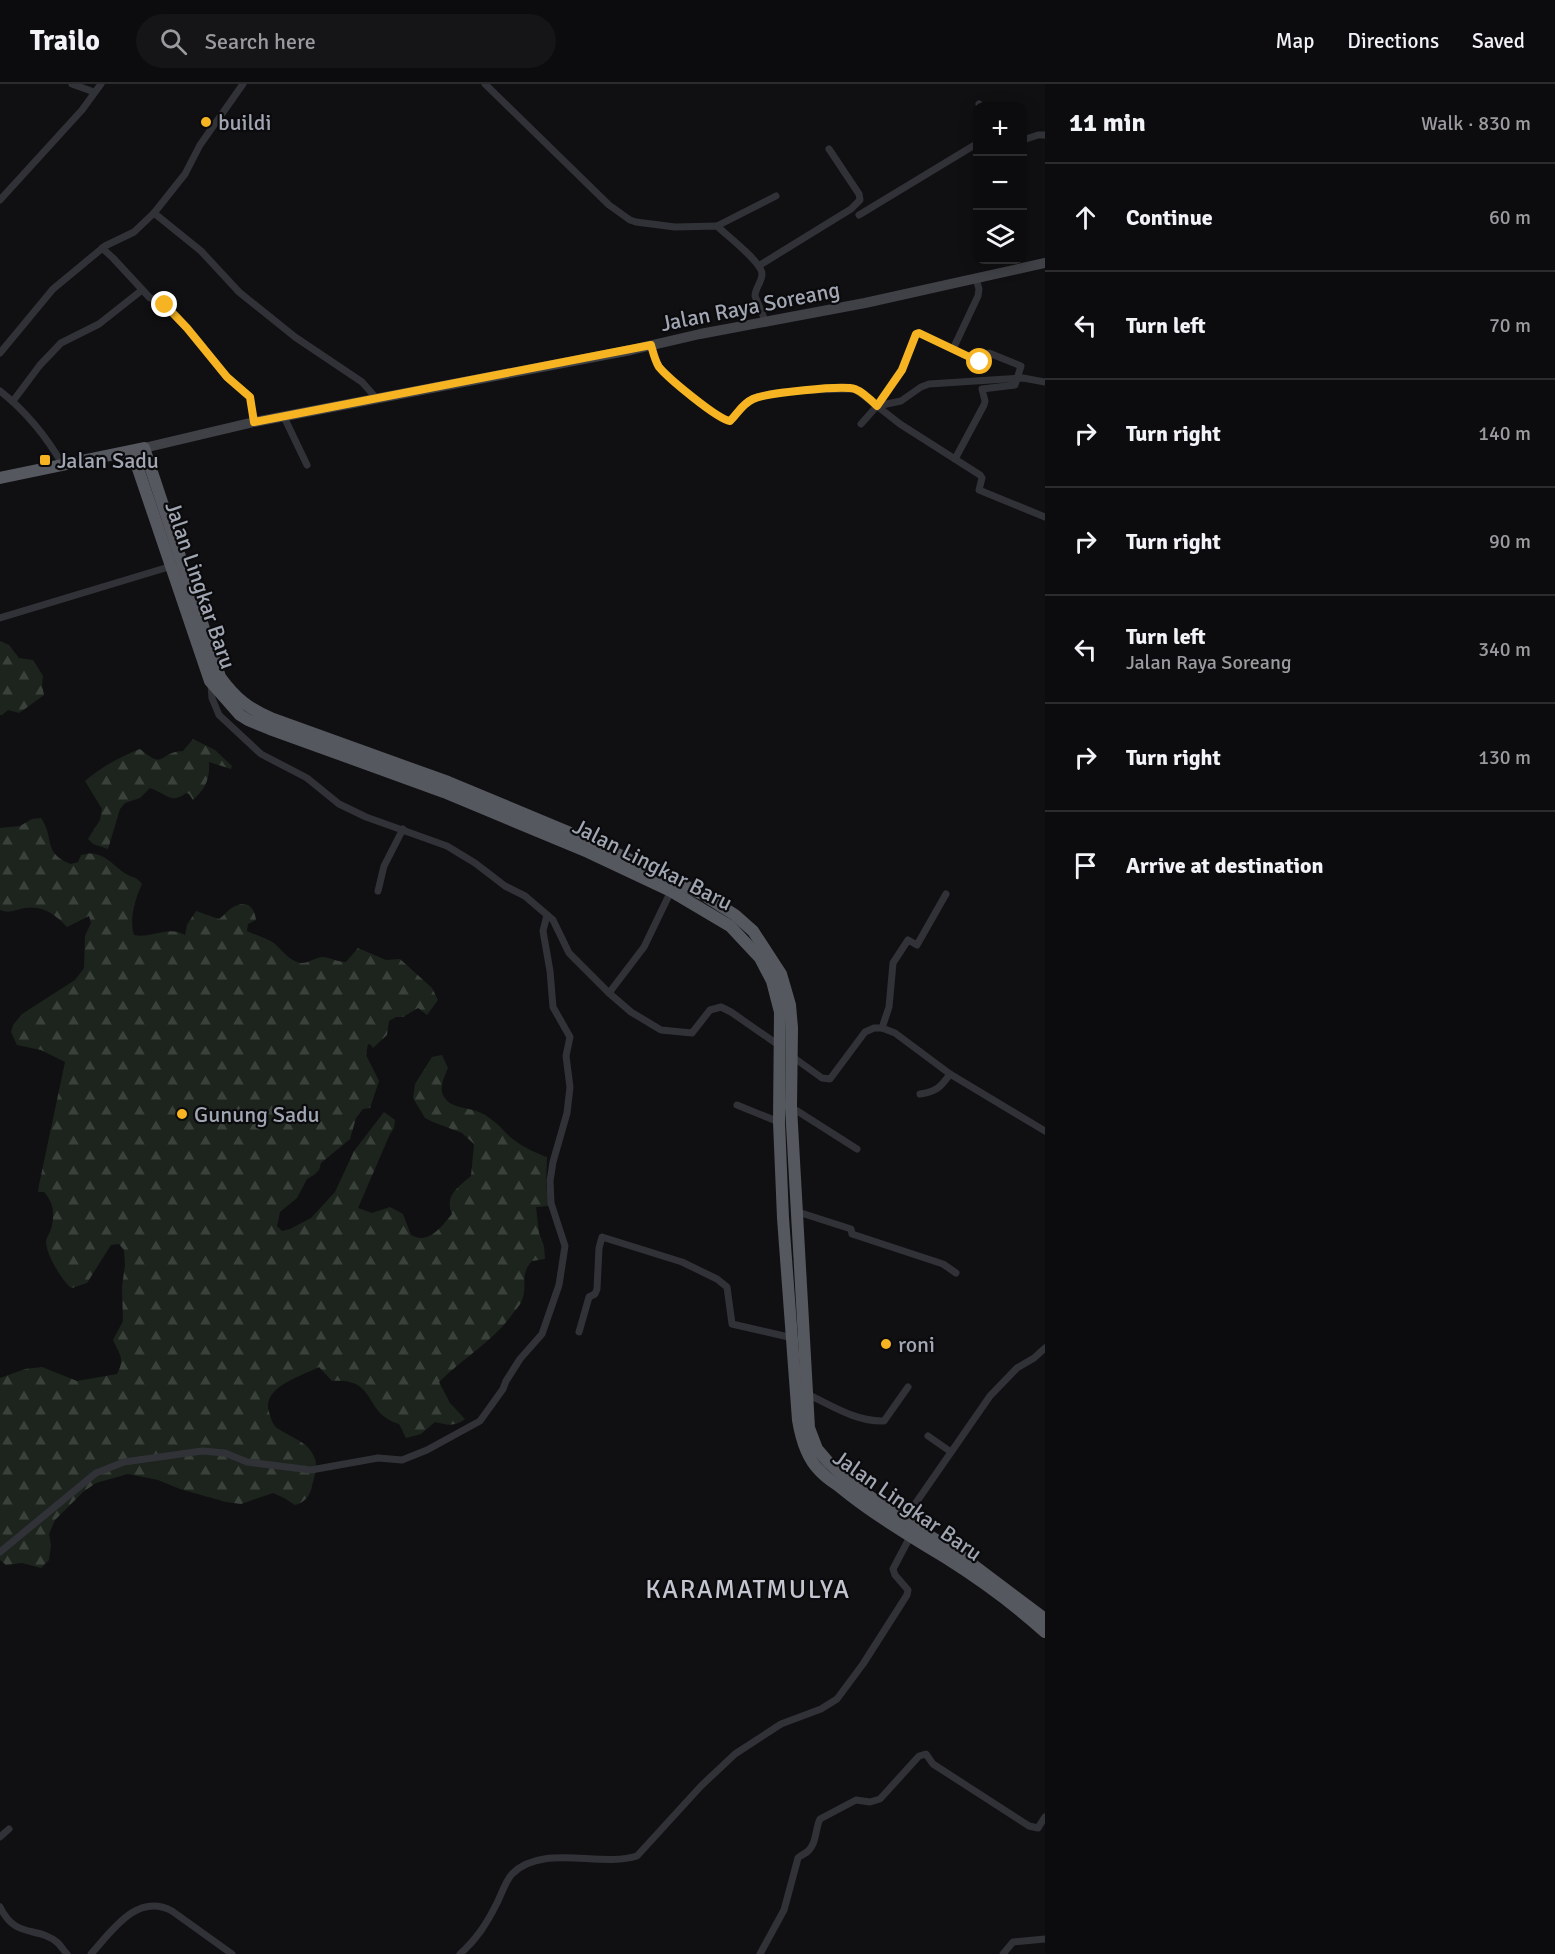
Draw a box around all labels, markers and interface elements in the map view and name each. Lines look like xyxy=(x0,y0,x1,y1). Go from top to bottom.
search box xyxy=(136,14,556,68)
text: Trailo xyxy=(30,24,100,58)
icon: search xyxy=(157,25,190,58)
text: Search here xyxy=(205,28,316,55)
text: Map xyxy=(1276,28,1314,54)
text: Directions xyxy=(1347,28,1439,54)
text: Saved xyxy=(1472,28,1525,54)
map controls xyxy=(973,102,1027,264)
button: + xyxy=(973,102,1027,156)
text: 11 min xyxy=(1069,107,1146,139)
place label: buildi xyxy=(218,109,271,136)
text: Walk · 830 m xyxy=(1421,111,1531,136)
marker: buildi xyxy=(199,115,213,129)
button: − xyxy=(973,156,1027,210)
icon: ahead xyxy=(1069,201,1102,234)
text: Continue xyxy=(1126,204,1213,231)
text: 60 m xyxy=(1489,205,1531,230)
button: layers xyxy=(973,210,1027,264)
street label: Jalan Raya Soreang xyxy=(658,276,842,337)
route end xyxy=(151,291,177,317)
icon: left xyxy=(1069,309,1102,342)
text: Turn left xyxy=(1126,312,1206,339)
text: 70 m xyxy=(1489,313,1531,338)
route start xyxy=(966,348,992,374)
icon: right xyxy=(1069,417,1102,450)
text: Turn right xyxy=(1126,420,1221,447)
text: 140 m xyxy=(1478,421,1531,446)
place label: Jalan Sadu xyxy=(57,447,159,474)
marker: Jalan Sadu xyxy=(38,453,52,467)
street label: Jalan Lingkar Baru xyxy=(159,498,242,672)
icon: right xyxy=(1069,525,1102,558)
text: Turn right xyxy=(1126,528,1221,555)
text: 90 m xyxy=(1489,529,1531,554)
text: Turn left xyxy=(1126,623,1206,650)
icon: left xyxy=(1069,633,1102,666)
text: 340 m xyxy=(1478,637,1531,662)
text: Jalan Raya Soreang xyxy=(1126,650,1291,675)
icon: right xyxy=(1069,741,1102,774)
text: Turn right xyxy=(1126,744,1221,771)
text: 130 m xyxy=(1478,745,1531,770)
street label: Jalan Lingkar Baru xyxy=(569,813,737,916)
icon: arrive xyxy=(1069,849,1102,882)
text: Arrive at destination xyxy=(1126,852,1323,879)
place label: Gunung Sadu xyxy=(194,1101,320,1128)
marker: Gunung Sadu xyxy=(175,1107,189,1121)
place label: roni xyxy=(898,1331,935,1358)
marker: roni xyxy=(879,1337,893,1351)
street label: Jalan Lingkar Baru xyxy=(828,1444,987,1567)
district label: KARAMATMULYA xyxy=(645,1574,851,1606)

